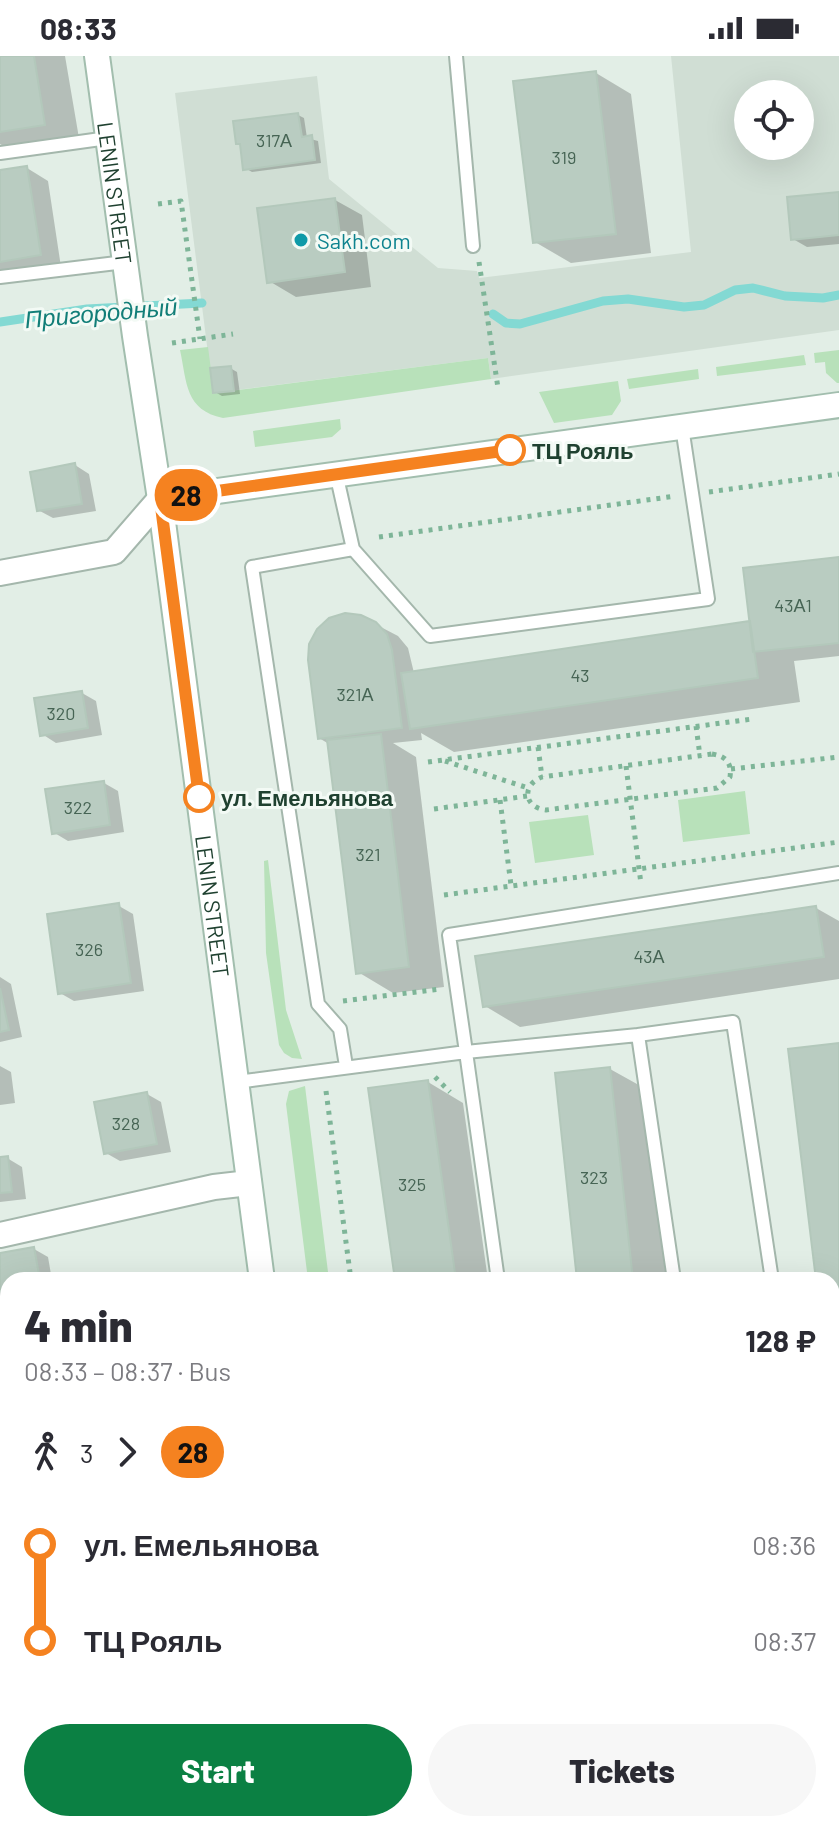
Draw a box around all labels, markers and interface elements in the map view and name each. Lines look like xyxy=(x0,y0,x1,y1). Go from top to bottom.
text: 08:33 xyxy=(40,10,117,46)
map controls xyxy=(734,80,814,160)
button: locate xyxy=(734,80,814,160)
street label: LENIN STREET xyxy=(93,120,138,265)
house number: 317А xyxy=(256,129,292,151)
house number: 319 xyxy=(552,146,576,168)
place label: Sakh.com xyxy=(317,227,411,253)
marker: Sakh.com xyxy=(292,231,310,249)
water label: Пригородный xyxy=(23,291,179,333)
marker: ТЦ Рояль xyxy=(495,435,525,465)
place label: ТЦ Рояль xyxy=(532,437,634,464)
line badge: 28 xyxy=(150,469,222,521)
text: 28 xyxy=(171,478,201,512)
house number: 43А1 xyxy=(774,594,812,616)
house number: 43 xyxy=(570,664,590,686)
house number: 321А xyxy=(337,683,373,705)
house number: 320 xyxy=(46,702,76,724)
marker: ул. Емельянова xyxy=(184,782,214,812)
place label: ул. Емельянова xyxy=(221,784,394,811)
house number: 322 xyxy=(64,796,92,818)
street label: LENIN STREET xyxy=(191,833,235,979)
house number: 321 xyxy=(356,843,380,865)
house number: 326 xyxy=(75,938,103,960)
house number: 43А xyxy=(633,945,665,967)
house number: 328 xyxy=(112,1112,140,1134)
house number: 323 xyxy=(580,1166,608,1188)
house number: 325 xyxy=(398,1173,426,1195)
text: 4 min xyxy=(24,1298,133,1351)
text: 128 ₽ xyxy=(745,1322,816,1358)
text: 08:33 – 08:37 · Bus xyxy=(24,1355,231,1386)
icon: walk xyxy=(24,1430,68,1474)
icon: forward xyxy=(105,1430,149,1474)
text: 28 xyxy=(177,1435,208,1469)
text: 3 xyxy=(80,1437,93,1468)
text: ул. Емельянова xyxy=(84,1526,319,1562)
text: 08:36 xyxy=(752,1529,816,1560)
text: ТЦ Рояль xyxy=(84,1622,222,1658)
text: 08:37 xyxy=(753,1625,816,1656)
button: Start xyxy=(24,1724,412,1816)
button: Tickets xyxy=(428,1724,816,1816)

